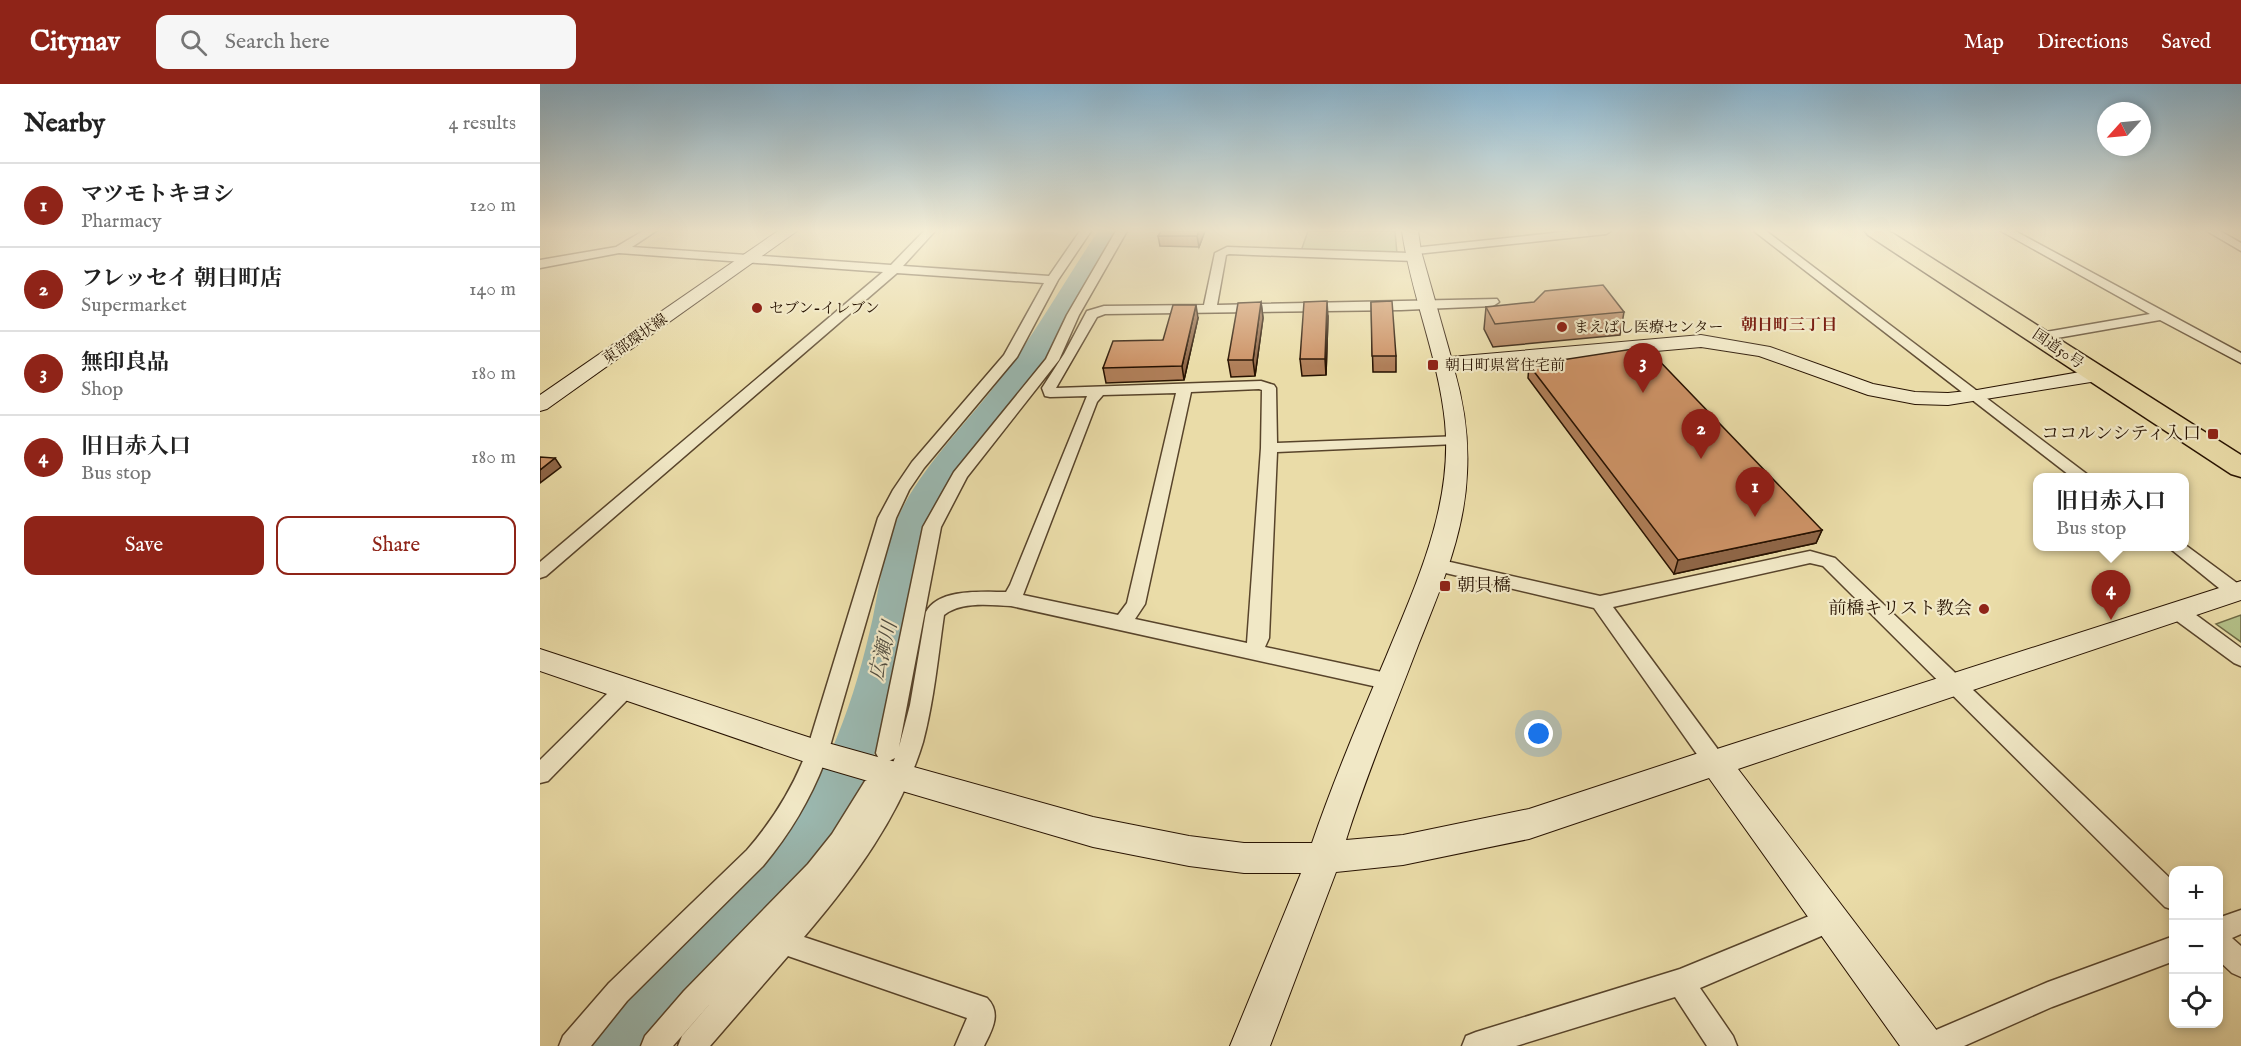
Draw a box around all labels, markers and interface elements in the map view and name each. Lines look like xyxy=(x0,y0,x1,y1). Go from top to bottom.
search box xyxy=(156,15,576,69)
text: Citynav xyxy=(30,25,120,60)
icon: search xyxy=(177,26,210,59)
text: Search here xyxy=(225,28,330,56)
text: Map xyxy=(1964,29,2004,56)
text: Directions xyxy=(2037,29,2128,56)
text: Saved xyxy=(2161,29,2211,56)
north arrow xyxy=(2097,102,2151,156)
text: Nearby xyxy=(24,107,105,140)
text: 4 results xyxy=(449,111,516,136)
text: マツモトキヨシ xyxy=(81,181,234,209)
text: 1 xyxy=(40,193,47,218)
text: 120 m xyxy=(470,193,516,218)
text: Pharmacy xyxy=(81,209,162,234)
text: フレッセイ 朝日町店 xyxy=(81,265,282,293)
text: 2 xyxy=(39,277,48,302)
text: 140 m xyxy=(469,277,516,302)
text: Supermarket xyxy=(81,293,187,318)
place label: セブン-イレブン xyxy=(769,299,880,318)
marker: セブン-イレブン xyxy=(750,301,764,315)
street label: 東部環状線 xyxy=(599,310,671,368)
district label: 朝日町三丁目 xyxy=(1741,316,1837,336)
place label: まえばし医療センター xyxy=(1574,318,1723,337)
marker: まえばし医療センター xyxy=(1555,320,1569,334)
street label: 国道50号 xyxy=(2029,325,2087,373)
pin: 3 xyxy=(1624,344,1662,393)
text: 無印良品 xyxy=(81,349,169,377)
place label: 朝日町県営住宅前 xyxy=(1445,356,1565,375)
marker: 朝日町県営住宅前 xyxy=(1426,358,1440,372)
text: 3 xyxy=(40,361,47,386)
text: 180 m xyxy=(471,361,516,386)
text: Shop xyxy=(81,377,123,402)
pin: 2 xyxy=(1682,410,1720,459)
place label: ココルンシティ入口 xyxy=(2041,423,2201,446)
marker: ココルンシティ入口 xyxy=(2206,427,2220,441)
text: 旧日赤入口 xyxy=(81,433,191,461)
text: 4 xyxy=(39,445,48,470)
text: 180 m xyxy=(471,445,516,470)
text: Bus stop xyxy=(81,461,151,486)
pin: 1 xyxy=(1736,468,1774,517)
popup xyxy=(2033,473,2189,551)
text: 旧日赤入口 xyxy=(2056,488,2166,516)
button: Save xyxy=(24,516,264,575)
button: Share xyxy=(276,516,516,575)
text: Bus stop xyxy=(2056,516,2126,541)
pin: 4 xyxy=(2092,570,2130,620)
place label: 朝貝橋 xyxy=(1457,575,1511,598)
marker: 朝貝橋 xyxy=(1438,579,1452,593)
place label: 前橋キリスト教会 xyxy=(1828,598,1972,621)
marker: 前橋キリスト教会 xyxy=(1977,602,1991,616)
water label: 広瀬川 xyxy=(865,617,904,683)
your location xyxy=(1524,719,1553,748)
map controls xyxy=(2169,866,2223,1028)
button: + xyxy=(2169,866,2223,920)
button: − xyxy=(2169,920,2223,974)
button: locate xyxy=(2169,974,2223,1028)

